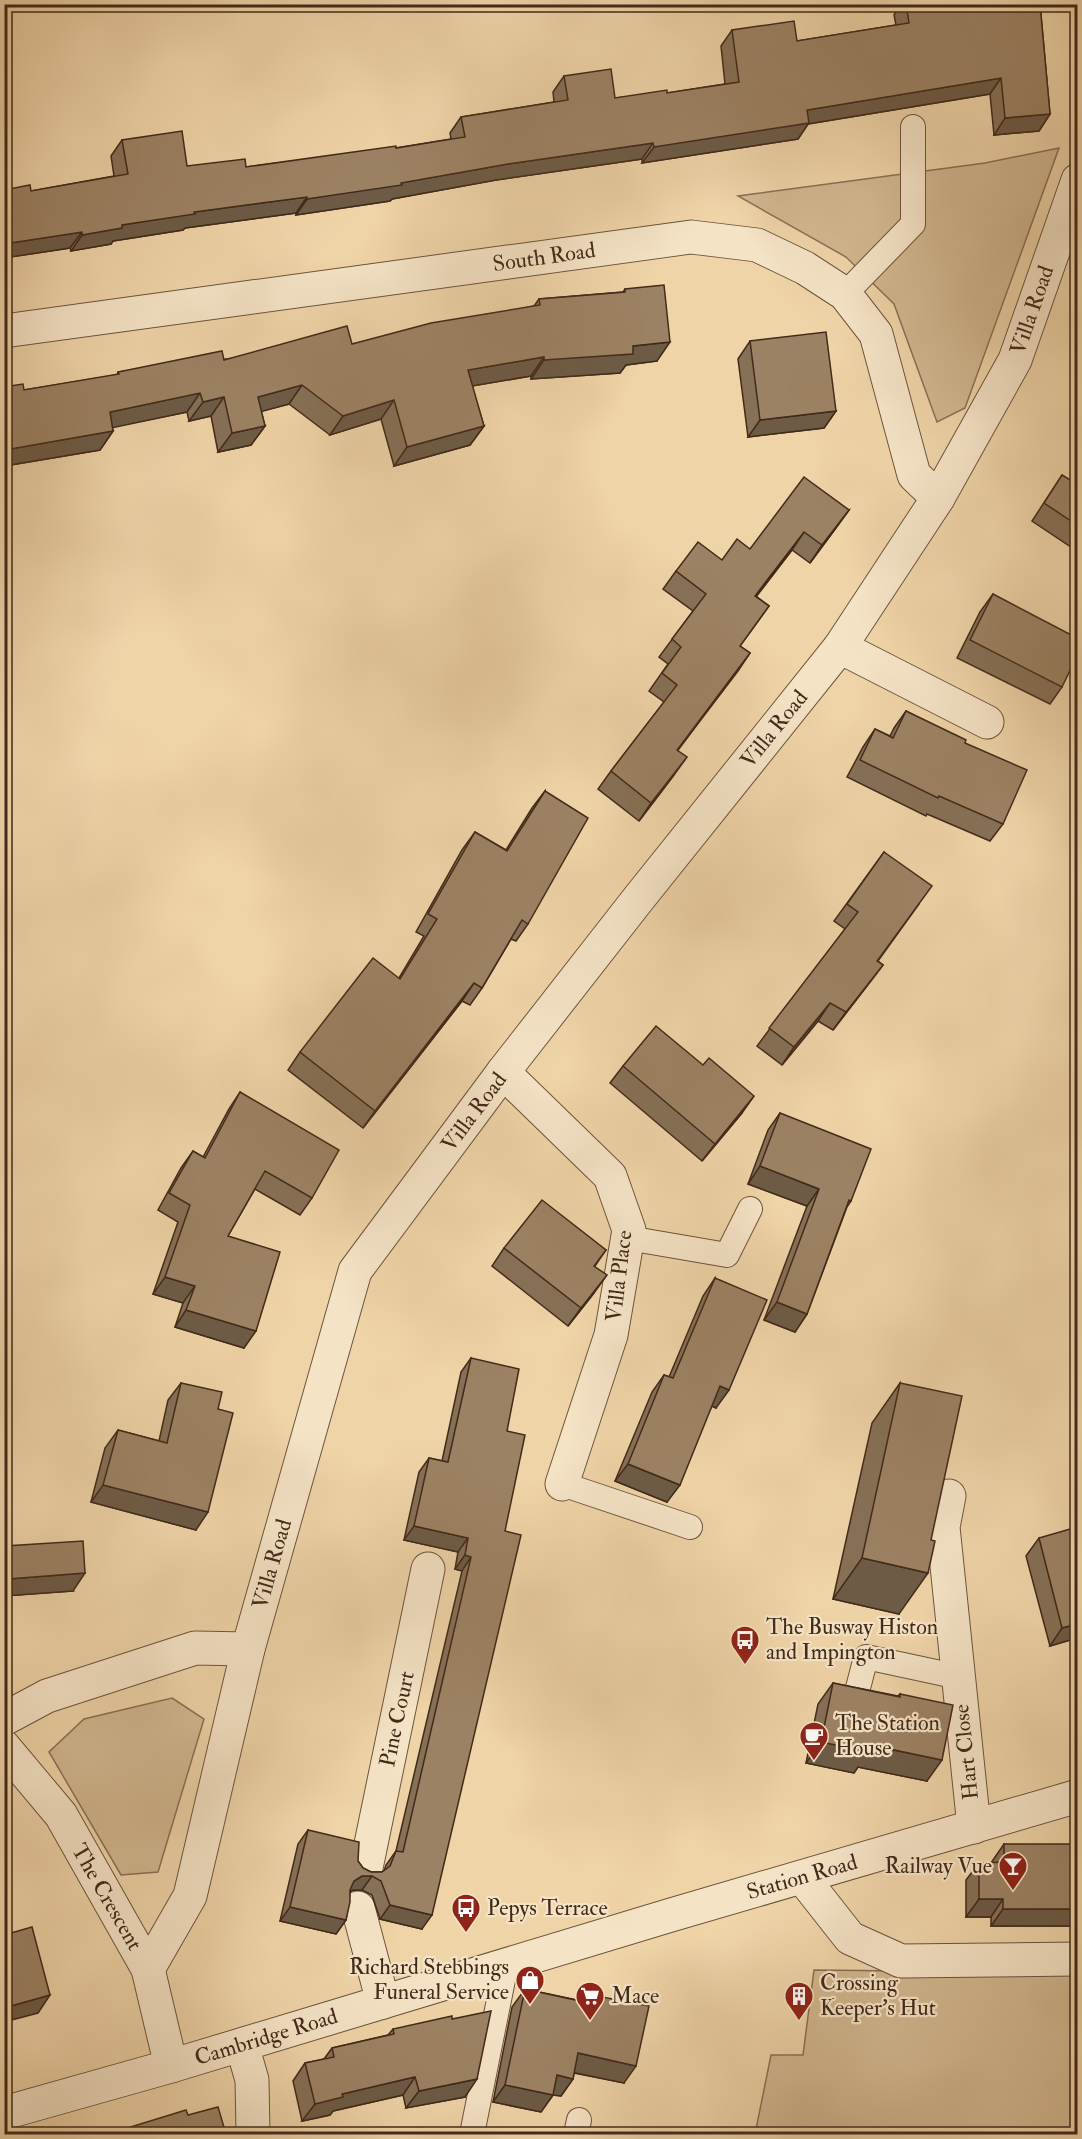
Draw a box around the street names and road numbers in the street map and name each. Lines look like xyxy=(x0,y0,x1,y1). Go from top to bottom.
street label: South Road xyxy=(491,236,597,278)
street label: Villa Road xyxy=(1004,262,1060,358)
street label: Villa Road xyxy=(734,684,814,774)
street label: Villa Road xyxy=(435,1067,513,1157)
street label: Villa Place xyxy=(600,1229,638,1323)
street label: Villa Road xyxy=(246,1516,298,1612)
street label: Pine Court xyxy=(373,1669,421,1769)
street label: Hart Close xyxy=(947,1703,985,1801)
street label: The Crescent xyxy=(65,1839,149,1955)
street label: Station Road xyxy=(743,1848,861,1906)
street label: Cambridge Road xyxy=(191,2002,341,2072)

